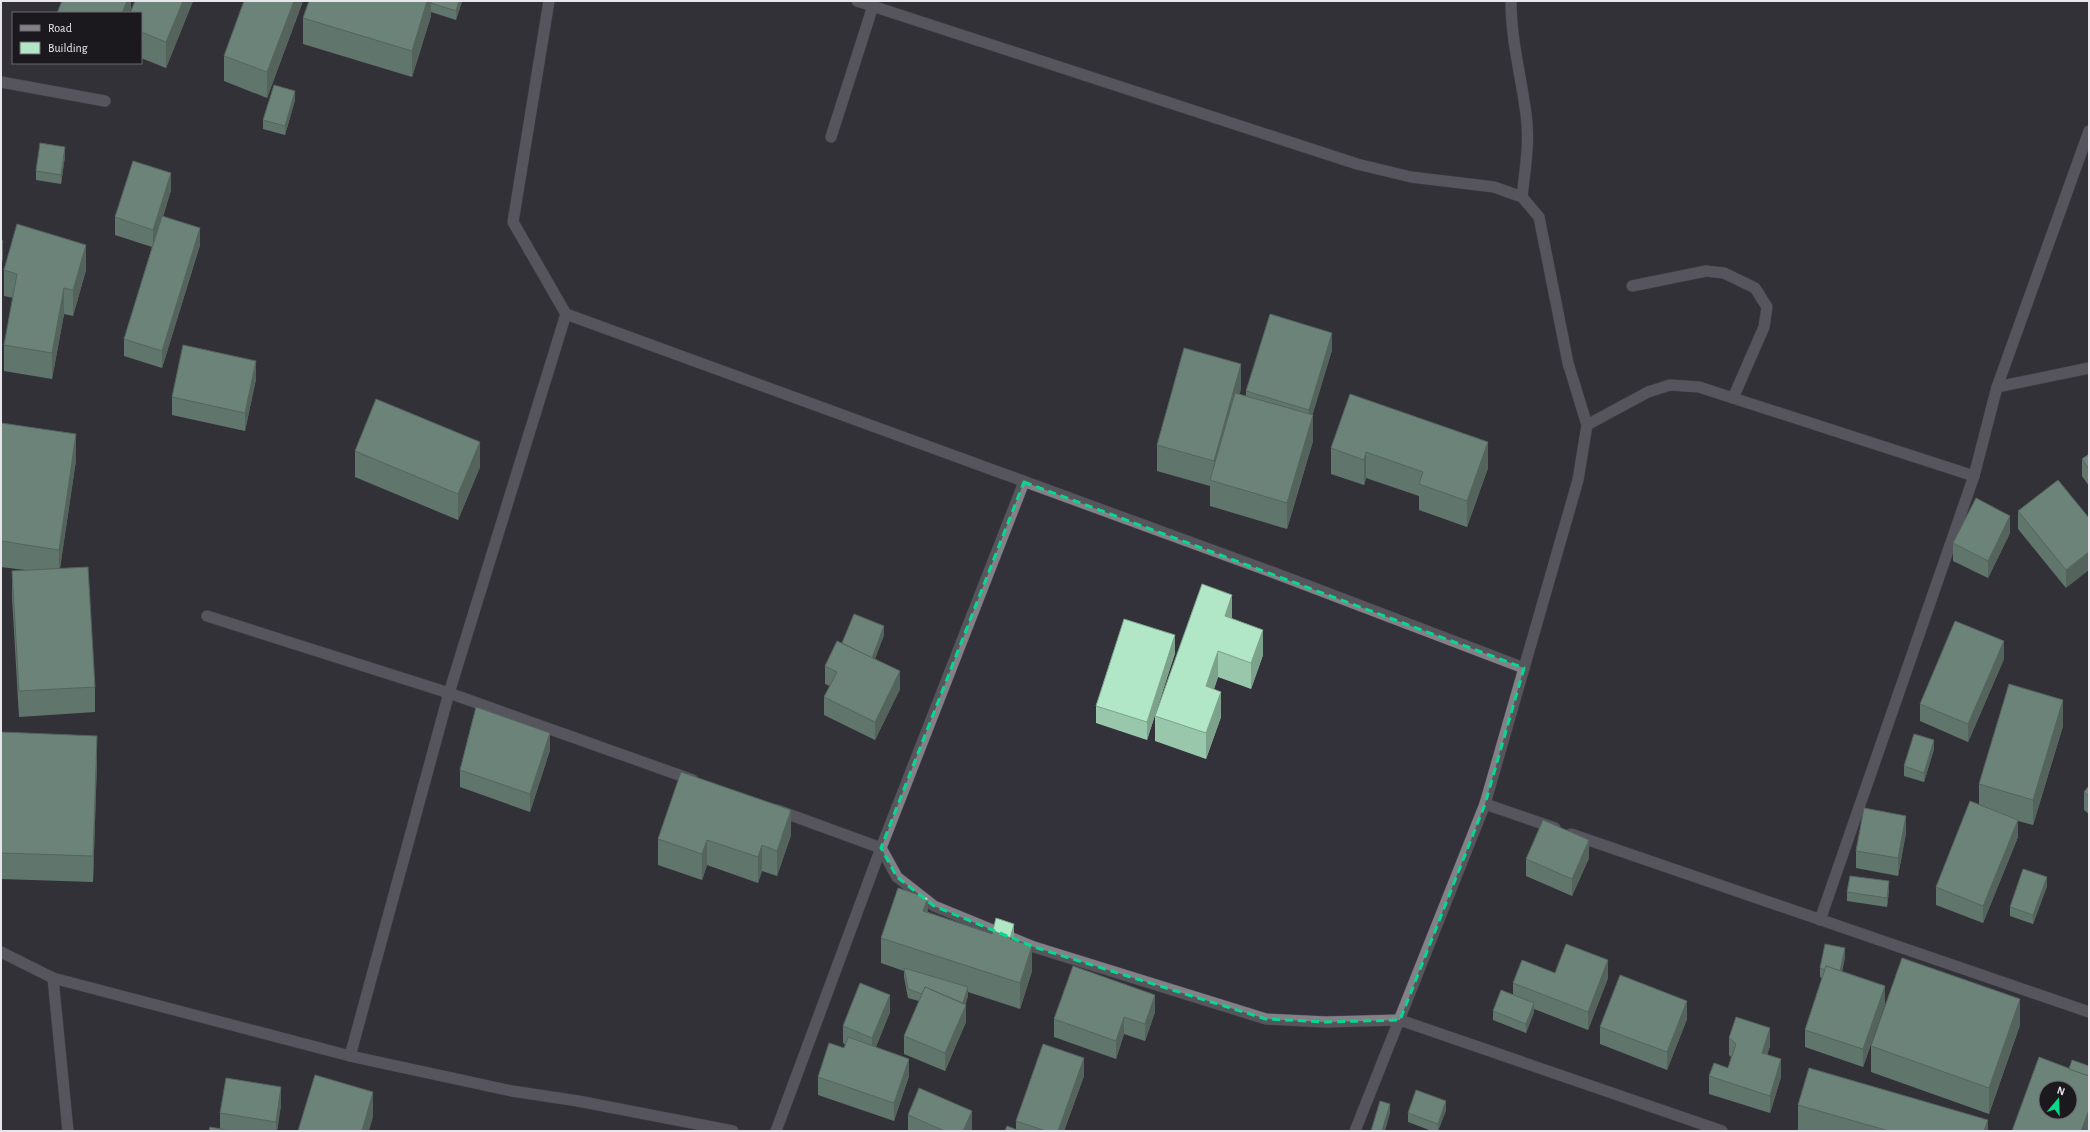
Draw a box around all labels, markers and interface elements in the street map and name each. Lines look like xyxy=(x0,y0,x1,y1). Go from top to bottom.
legend xyxy=(12,12,142,64)
text: Road xyxy=(48,22,72,34)
text: Building xyxy=(48,42,88,54)
north arrow xyxy=(2038,1080,2078,1120)
text: N xyxy=(2056,1085,2067,1097)

